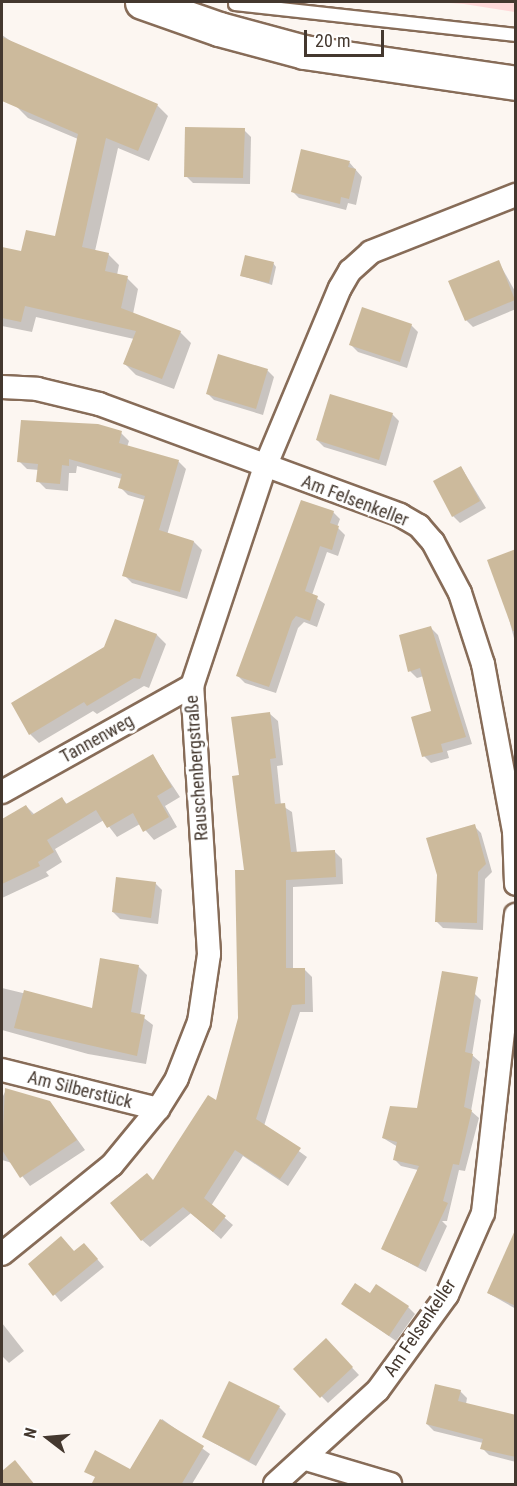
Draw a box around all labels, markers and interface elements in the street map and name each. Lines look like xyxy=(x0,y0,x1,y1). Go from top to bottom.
scale bar xyxy=(307,18,386,56)
text: 20 m xyxy=(315,30,350,51)
street label: Am Felsenkeller xyxy=(298,471,412,531)
street label: Rauschenbergstraße xyxy=(181,694,213,842)
street label: Tannenweg xyxy=(57,710,137,768)
street label: Am Silberstück xyxy=(25,1067,135,1113)
street label: Am Felsenkeller xyxy=(379,1275,461,1381)
north arrow xyxy=(18,1408,78,1468)
text: N xyxy=(20,1426,41,1440)

